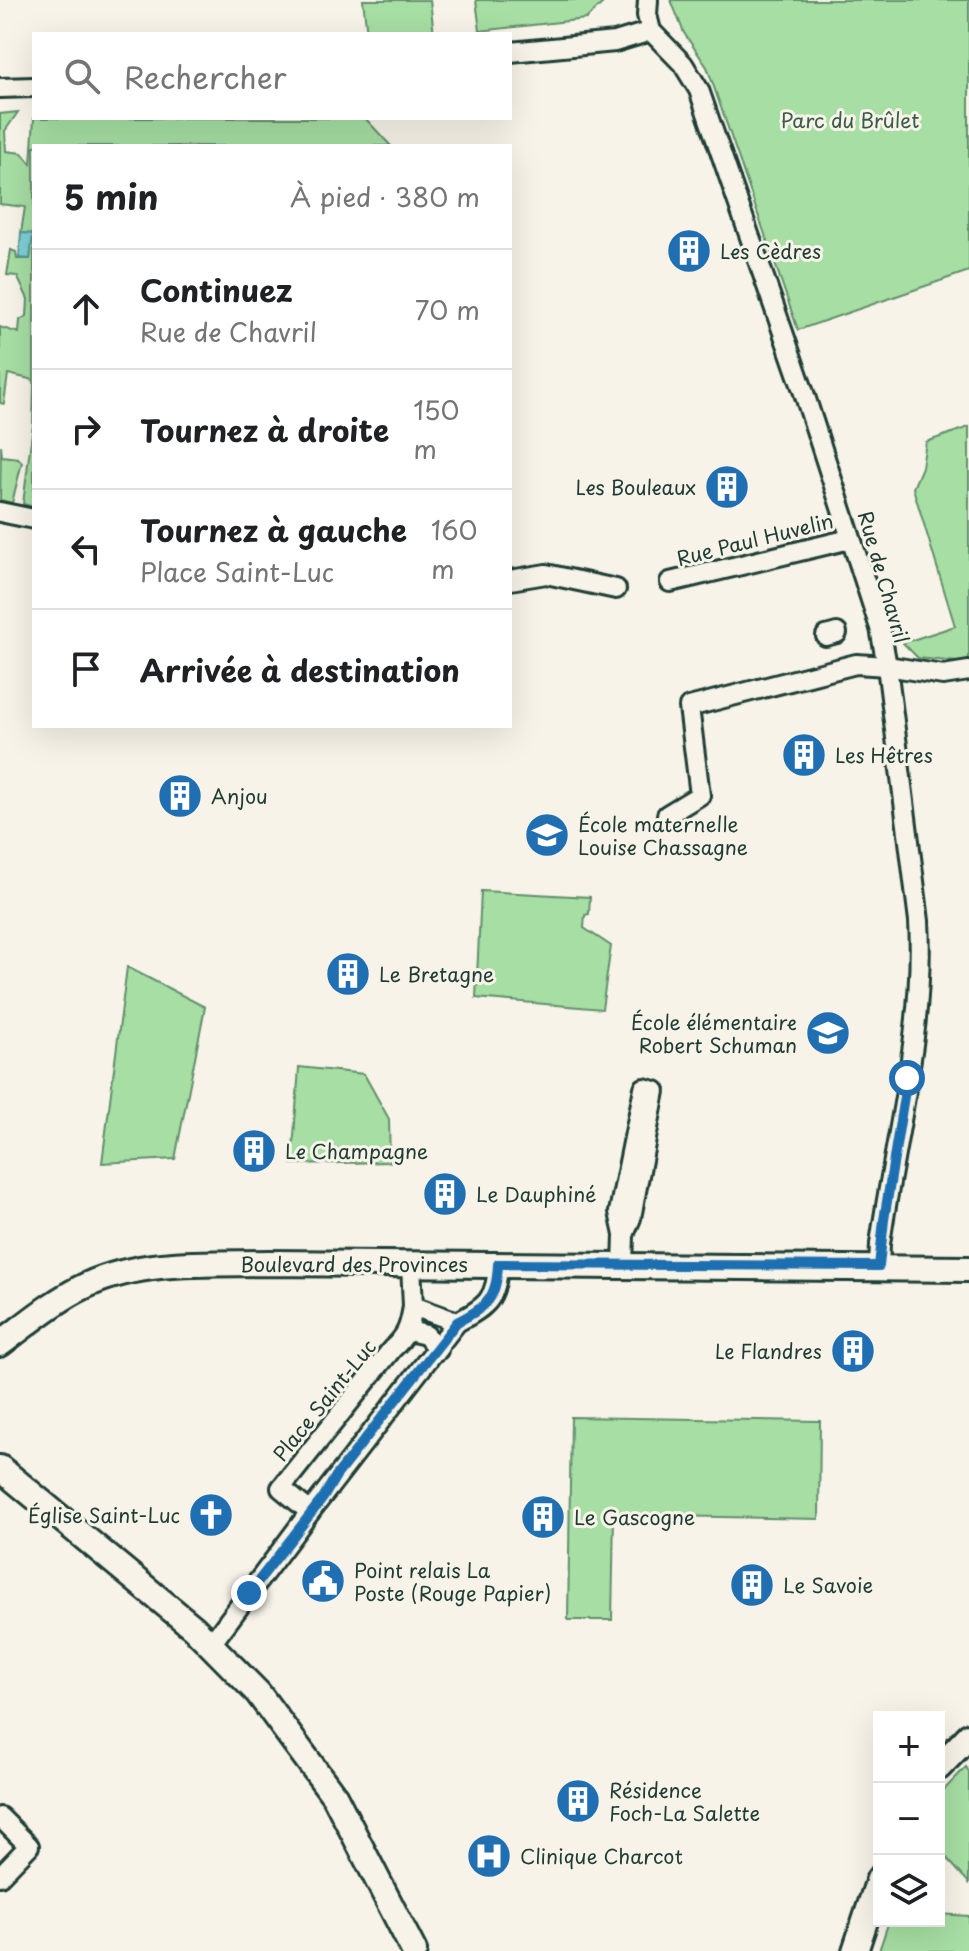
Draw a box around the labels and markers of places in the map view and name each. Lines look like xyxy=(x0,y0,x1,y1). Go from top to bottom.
building icon: Les Cèdres xyxy=(665,227,713,275)
place label: Les Cèdres xyxy=(720,236,821,266)
building icon: Les Bouleaux xyxy=(703,463,751,511)
place label: Les Bouleaux xyxy=(575,472,696,502)
building icon: Les Hêtres xyxy=(780,731,828,779)
place label: Les Hêtres xyxy=(835,740,933,770)
building icon: Anjou xyxy=(156,772,204,820)
place label: Anjou xyxy=(211,781,268,811)
place label: École maternelle Louise Chassagne xyxy=(578,809,748,862)
school or university icon: École maternelle Louise Chassagne xyxy=(523,811,571,859)
building icon: Le Bretagne xyxy=(324,950,372,998)
place label: Le Bretagne xyxy=(379,959,494,989)
place label: École élémentaire Robert Schuman xyxy=(631,1007,797,1060)
school or university icon: École élémentaire Robert Schuman xyxy=(804,1009,852,1057)
building icon: Le Champagne xyxy=(230,1127,278,1175)
place label: Le Champagne xyxy=(285,1136,428,1166)
building icon: Le Dauphiné xyxy=(421,1170,469,1218)
place label: Le Dauphiné xyxy=(476,1179,596,1209)
building icon: Le Flandres xyxy=(829,1327,877,1375)
place label: Le Flandres xyxy=(715,1336,822,1366)
church icon: Église Saint-Luc xyxy=(187,1491,235,1539)
building icon: Le Gascogne xyxy=(519,1493,567,1541)
place label: Église Saint-Luc xyxy=(28,1500,180,1530)
place label: Le Gascogne xyxy=(574,1502,695,1532)
place label: Point relais La Poste (Rouge Papier) xyxy=(354,1555,551,1608)
public building icon: Point relais La Poste (Rouge Papier) xyxy=(299,1557,347,1605)
building icon: Le Savoie xyxy=(728,1561,776,1609)
place label: Le Savoie xyxy=(783,1570,873,1600)
place label: Résidence Foch-La Salette xyxy=(609,1775,760,1828)
building icon: Résidence Foch-La Salette xyxy=(554,1777,602,1825)
hospital icon: Clinique Charcot xyxy=(465,1832,513,1880)
place label: Clinique Charcot xyxy=(520,1841,683,1871)

